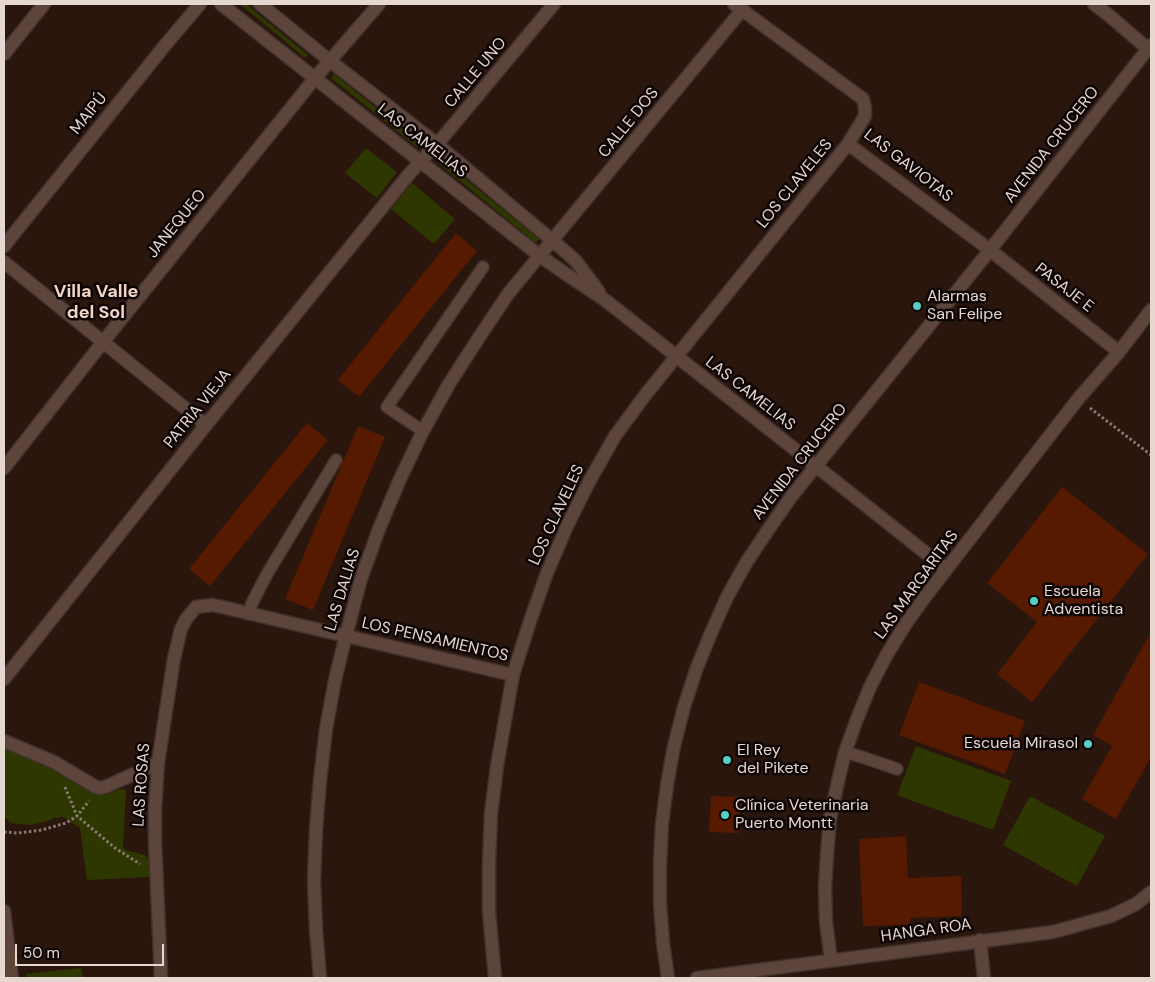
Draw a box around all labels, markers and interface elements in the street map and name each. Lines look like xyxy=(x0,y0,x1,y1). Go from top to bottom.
street label: CALLE UNO xyxy=(441,34,511,112)
street label: AVENIDA CRUCERO xyxy=(1001,83,1103,207)
street label: CALLE DOS xyxy=(595,84,663,162)
street label: MAIPÚ xyxy=(67,89,111,139)
street label: LAS CAMELIAS xyxy=(373,100,471,182)
street label: LAS GAVIOTAS xyxy=(860,125,956,207)
street label: LOS CLAVELES xyxy=(753,136,837,232)
street label: JANEQUEO xyxy=(144,186,210,262)
street label: PASAJE E xyxy=(1031,259,1097,317)
district label: Villa Valle del Sol xyxy=(54,281,138,324)
place label: Alarmas San Felipe xyxy=(927,287,1002,325)
marker: Alarmas San Felipe xyxy=(911,300,923,312)
street label: LAS CAMELIAS xyxy=(701,353,799,435)
street label: PATRIA VIEJA xyxy=(160,366,236,452)
street label: AVENIDA CRUCERO xyxy=(749,400,851,524)
street label: LOS CLAVELES xyxy=(525,462,589,568)
street label: LAS MARGARITAS xyxy=(871,527,963,643)
street label: LAS DALIAS xyxy=(321,546,365,634)
place label: Escuela Adventista xyxy=(1044,582,1123,620)
marker: Escuela Adventista xyxy=(1028,595,1040,607)
street label: LOS PENSAMIENTOS xyxy=(360,614,510,666)
place label: Escuela Mirasol xyxy=(964,734,1078,754)
marker: Escuela Mirasol xyxy=(1082,738,1094,750)
place label: El Rey del Pikete xyxy=(737,741,809,779)
street label: LAS ROSAS xyxy=(130,743,154,827)
marker: El Rey del Pikete xyxy=(721,754,733,766)
place label: Clínica Veterinaria Puerto Montt xyxy=(735,796,868,834)
marker: Clínica Veterinaria Puerto Montt xyxy=(719,809,731,821)
street label: HANGA ROA xyxy=(879,915,973,947)
scale bar xyxy=(18,934,166,966)
text: 50 m xyxy=(23,943,60,963)

